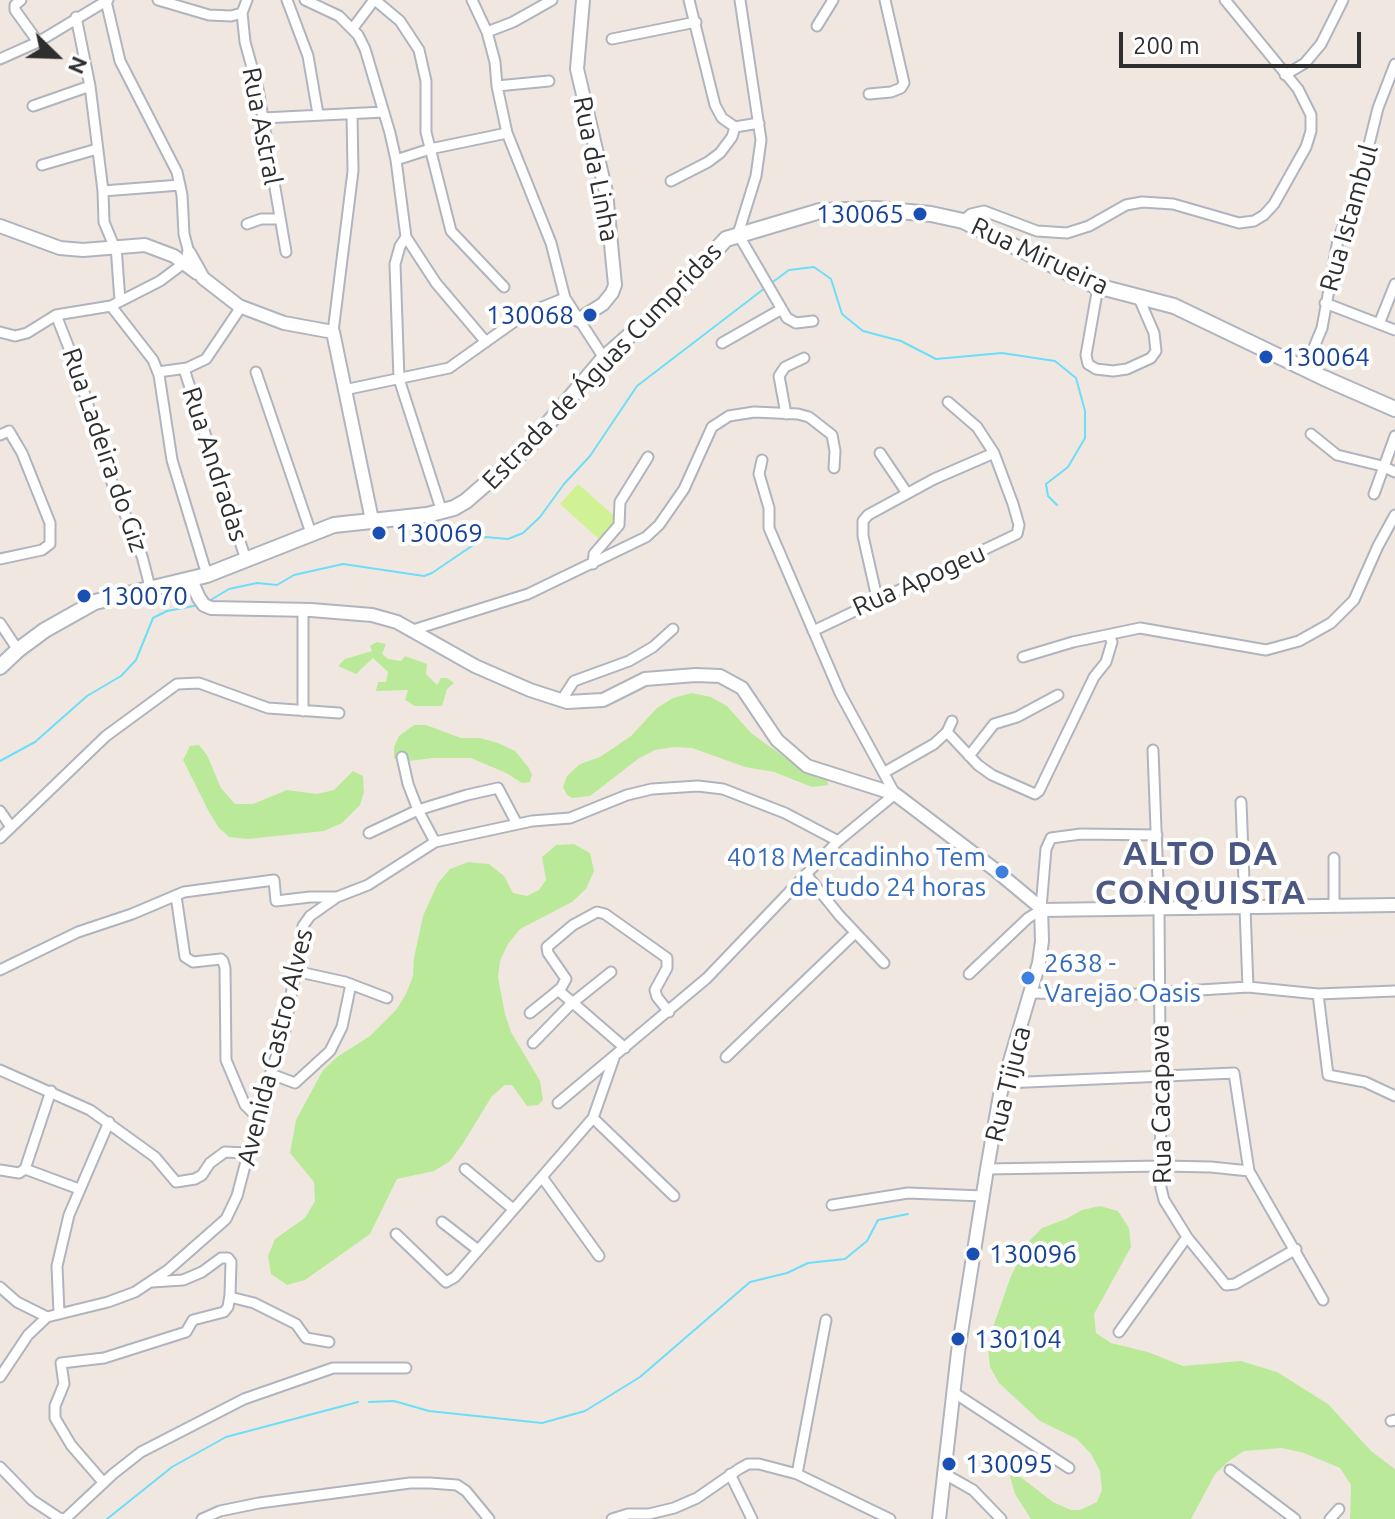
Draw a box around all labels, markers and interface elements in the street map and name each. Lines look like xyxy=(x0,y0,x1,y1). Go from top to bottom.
north arrow xyxy=(16,16,96,96)
scale bar xyxy=(1123,16,1365,66)
text: 200 m xyxy=(1133,32,1200,59)
text: N xyxy=(64,53,93,78)
street label: Rua Astral xyxy=(235,65,289,187)
street label: Rua da Linha xyxy=(567,94,625,244)
street label: Rua Istambul xyxy=(1313,141,1385,295)
place label: 130065 xyxy=(816,198,904,230)
marker: 130065 xyxy=(911,205,929,223)
street label: Rua Mirueira xyxy=(966,211,1114,301)
street label: Estrada de Águas Cumpridas xyxy=(476,236,728,496)
place label: 130068 xyxy=(486,299,574,331)
marker: 130068 xyxy=(581,306,599,324)
place label: 130064 xyxy=(1282,341,1370,373)
street label: Rua Ladeira do Giz xyxy=(55,344,155,556)
marker: 130064 xyxy=(1257,348,1275,366)
street label: Rua Andradas xyxy=(175,383,255,545)
place label: 130069 xyxy=(395,517,483,549)
marker: 130069 xyxy=(370,524,388,542)
street label: Rua Apogeu xyxy=(848,537,990,623)
place label: 130070 xyxy=(100,580,188,612)
marker: 130070 xyxy=(75,587,93,605)
district label: ALTO DA CONQUISTA xyxy=(1095,834,1307,914)
place label: 4018 Mercadinho Tem de tudo 24 horas xyxy=(727,841,986,902)
marker: 4018 Mercadinho Tem de tudo 24 horas xyxy=(993,863,1011,881)
street label: Avenida Castro Alves xyxy=(230,925,320,1169)
place label: 2638 - Varejão Oasis xyxy=(1044,947,1201,1008)
marker: 2638 - Varejão Oasis xyxy=(1019,969,1037,987)
street label: Rua Tijuca xyxy=(979,1023,1037,1145)
street label: Rua Cacapava xyxy=(1144,1024,1178,1184)
place label: 130096 xyxy=(989,1238,1077,1270)
marker: 130096 xyxy=(964,1245,982,1263)
place label: 130104 xyxy=(974,1323,1062,1355)
marker: 130104 xyxy=(949,1330,967,1348)
place label: 130095 xyxy=(965,1448,1053,1480)
marker: 130095 xyxy=(940,1455,958,1473)

